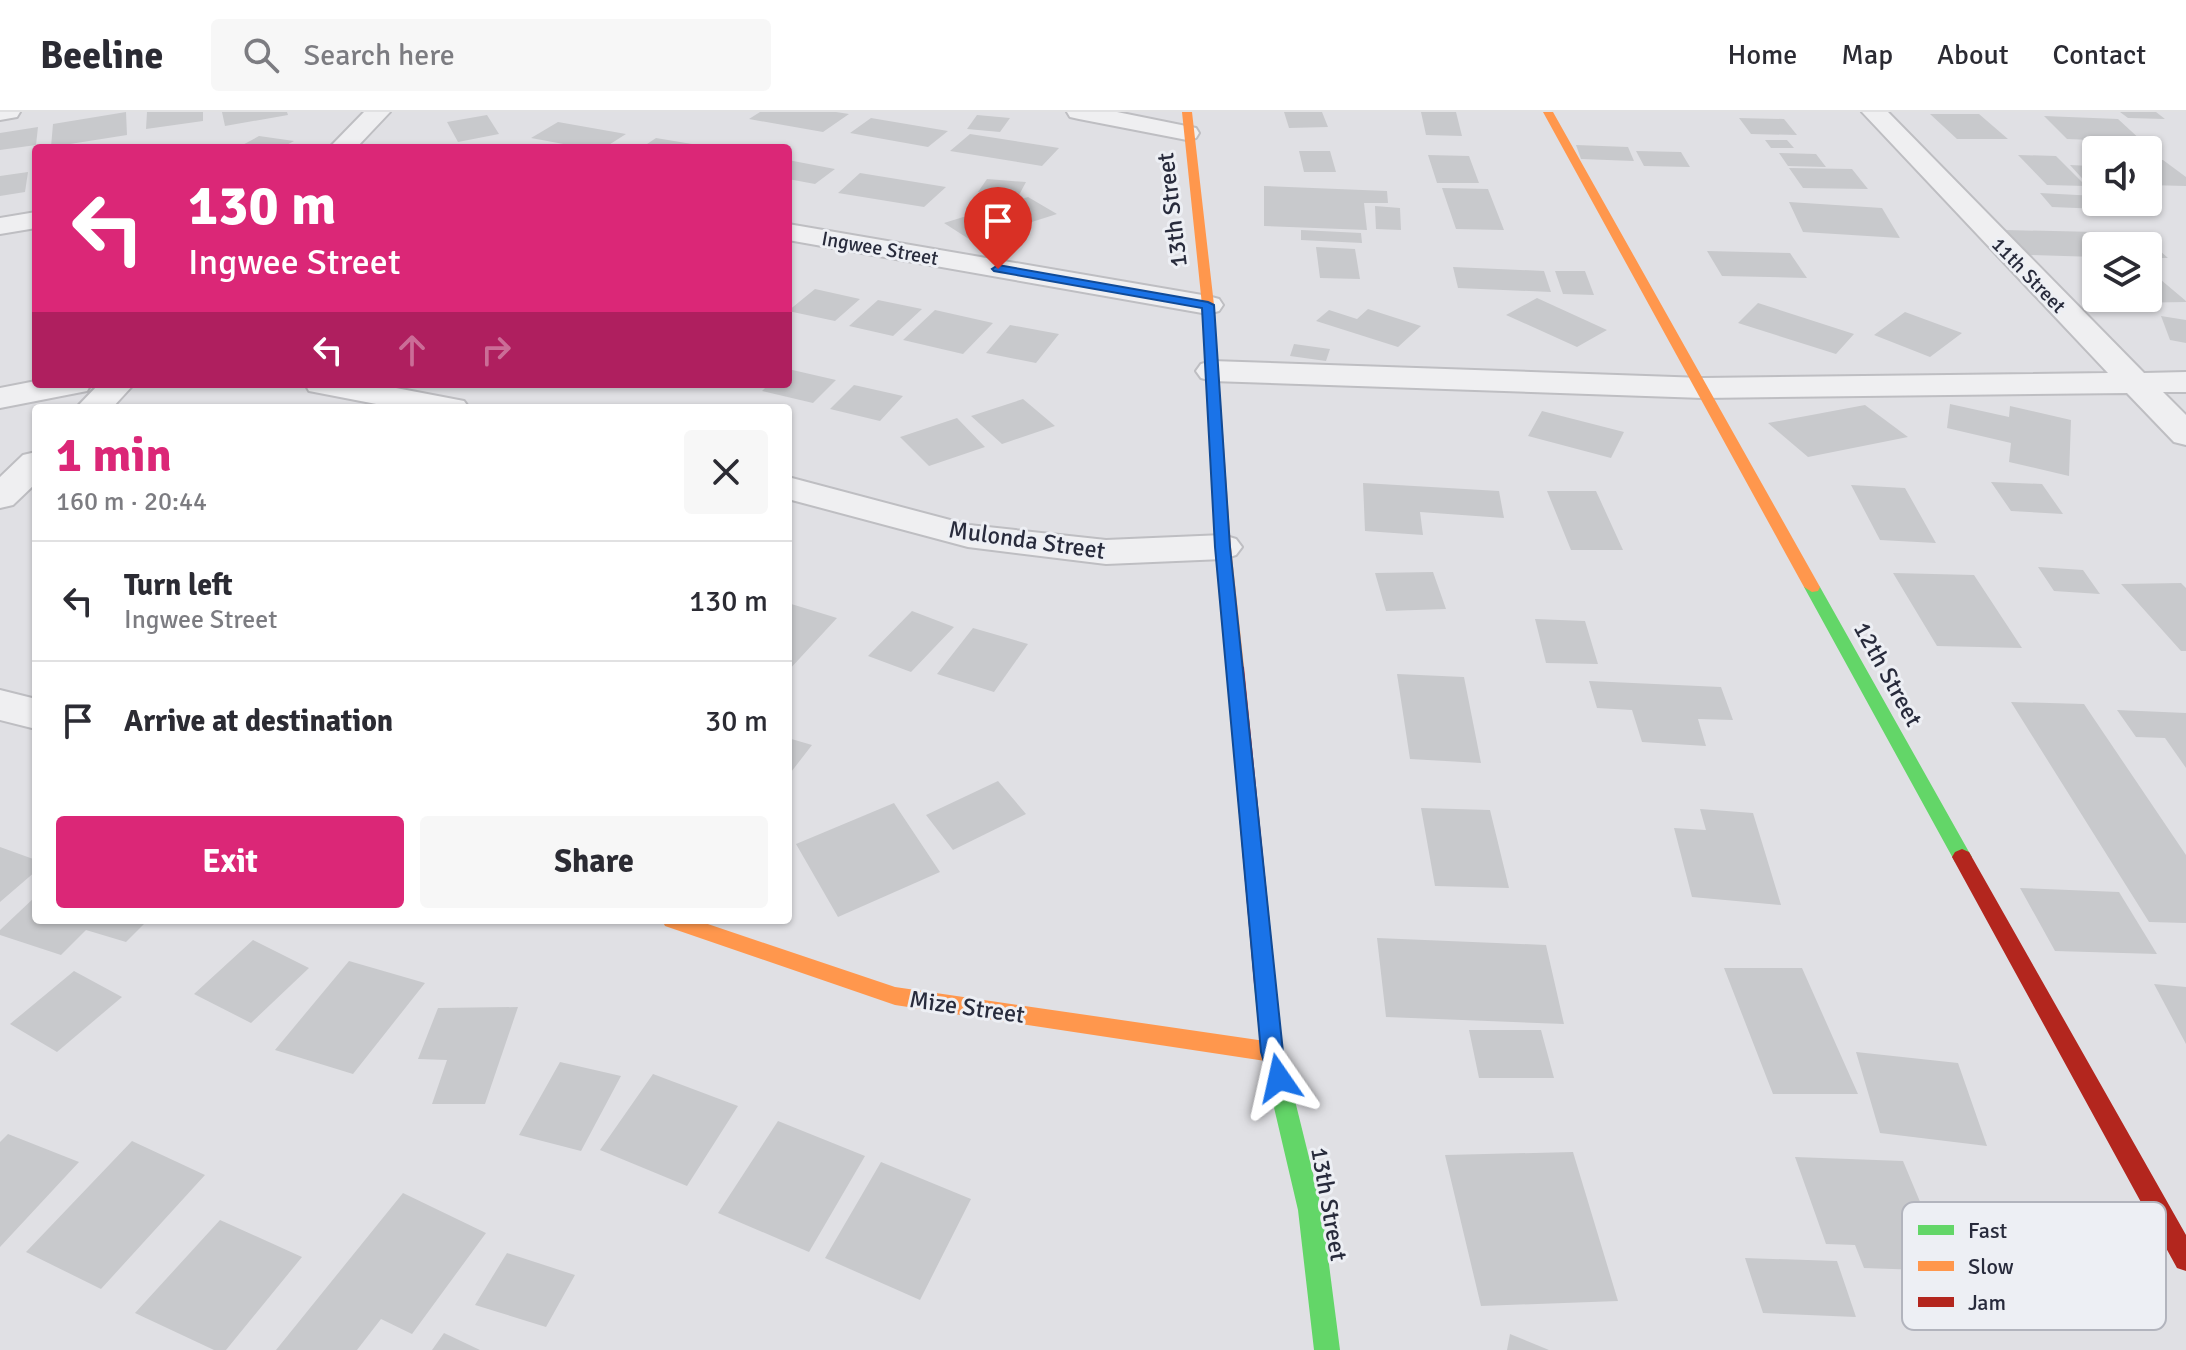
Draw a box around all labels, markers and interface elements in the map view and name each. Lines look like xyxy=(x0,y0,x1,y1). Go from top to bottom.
search box xyxy=(211,19,771,91)
text: Beeline xyxy=(40,32,163,79)
icon: search xyxy=(239,33,283,77)
text: Search here xyxy=(303,37,455,74)
text: Home xyxy=(1728,38,1797,72)
text: Map xyxy=(1841,38,1893,72)
text: About xyxy=(1937,38,2009,72)
text: Contact xyxy=(2053,38,2146,72)
map controls xyxy=(2082,136,2162,312)
button: sound xyxy=(2082,136,2162,216)
street label: 13th Street xyxy=(1150,151,1194,269)
text: 130 m xyxy=(188,171,336,240)
icon: left xyxy=(56,176,160,280)
pin xyxy=(964,187,1032,269)
icon: arrive xyxy=(976,199,1020,243)
street label: Ingwee Street xyxy=(820,226,940,271)
street label: 11th Street xyxy=(1986,232,2071,319)
button: layers xyxy=(2082,232,2162,312)
text: Ingwee Street xyxy=(188,240,401,285)
icon: left xyxy=(306,328,350,372)
icon: ahead xyxy=(390,328,434,372)
icon: right xyxy=(474,328,518,372)
text: 1 min xyxy=(56,426,172,485)
button: close xyxy=(684,430,768,514)
text: 160 m · 20:44 xyxy=(56,486,207,518)
street label: Mulonda Street xyxy=(947,514,1107,566)
text: Turn left xyxy=(124,567,233,604)
icon: left xyxy=(56,579,100,623)
text: 130 m xyxy=(689,583,768,620)
text: Ingwee Street xyxy=(124,604,277,636)
street label: 12th Street xyxy=(1847,616,1929,732)
icon: arrive xyxy=(56,699,100,743)
text: Arrive at destination xyxy=(124,703,393,740)
text: 30 m xyxy=(705,703,768,740)
button: Exit xyxy=(56,816,404,908)
button: Share xyxy=(420,816,768,908)
street label: Mize Street xyxy=(907,984,1027,1030)
position arrow xyxy=(1237,1036,1321,1120)
street label: 13th Street xyxy=(1304,1145,1354,1263)
legend xyxy=(1902,1202,2166,1330)
text: Fast xyxy=(1968,1217,2008,1244)
text: Slow xyxy=(1968,1253,2014,1280)
text: Jam xyxy=(1968,1289,2006,1316)

